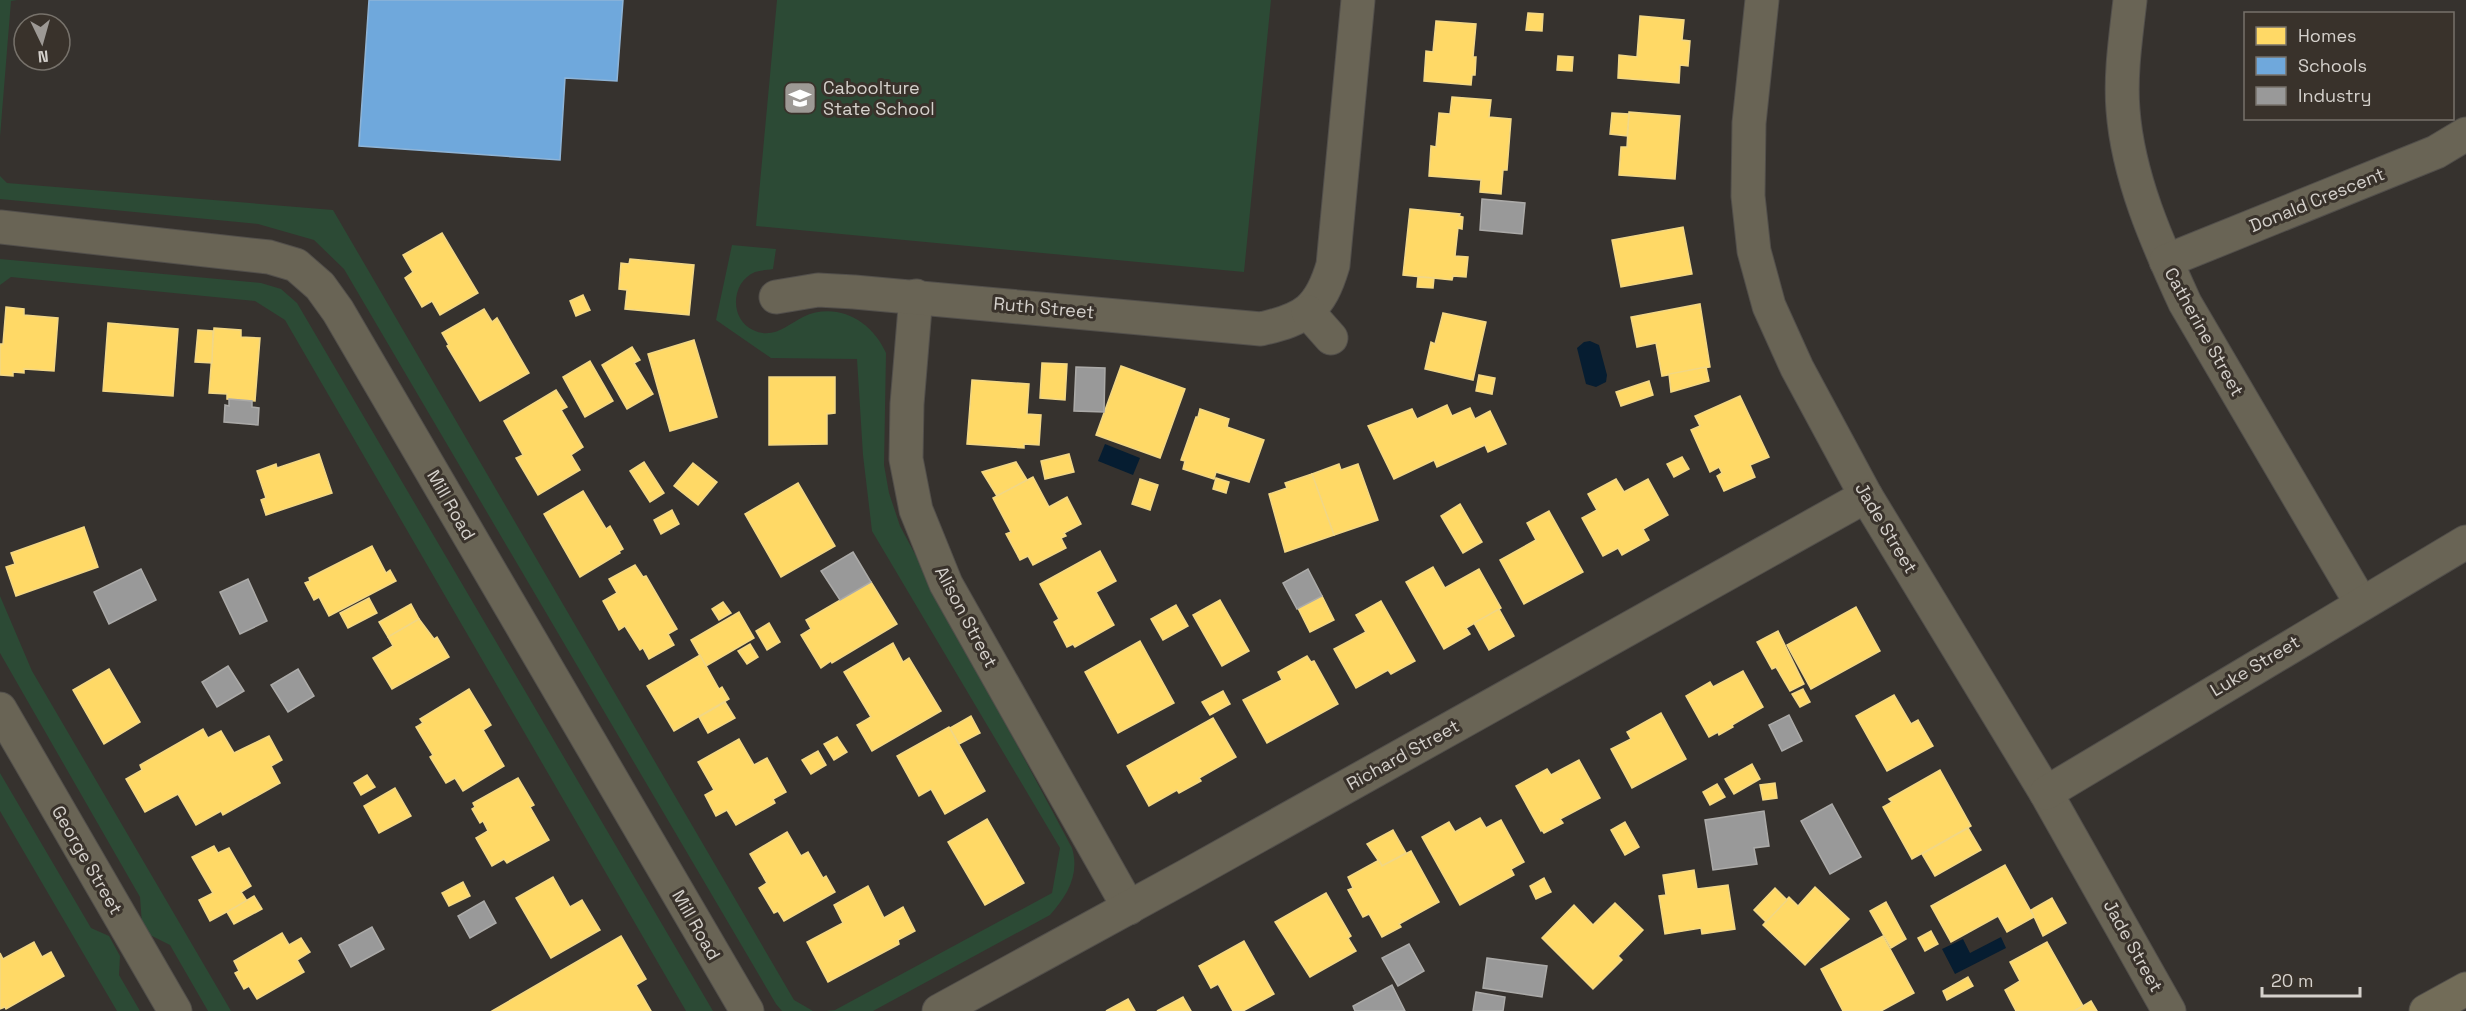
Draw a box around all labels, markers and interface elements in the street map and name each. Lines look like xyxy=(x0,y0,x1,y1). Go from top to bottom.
north arrow xyxy=(12,12,72,72)
legend xyxy=(2244,12,2454,120)
text: Homes xyxy=(2298,24,2357,47)
text: N xyxy=(37,46,50,67)
text: Schools xyxy=(2298,54,2367,77)
place label: Caboolture State School xyxy=(823,76,935,120)
school or university icon: Caboolture State School xyxy=(782,80,818,116)
text: Industry xyxy=(2298,84,2371,107)
street label: Donald Crescent xyxy=(2246,162,2388,237)
street label: Catherine Street xyxy=(2160,263,2249,400)
street label: Ruth Street xyxy=(993,292,1096,323)
street label: Mill Road xyxy=(422,465,481,544)
street label: Jade Street xyxy=(1850,478,1923,577)
street label: Alison Street xyxy=(930,562,1003,671)
street label: Luke Street xyxy=(2206,630,2304,701)
street label: Richard Street xyxy=(1342,714,1463,795)
street label: George Street xyxy=(47,801,128,918)
street label: Mill Road xyxy=(667,885,726,964)
street label: Jade Street xyxy=(2099,895,2168,996)
scale bar xyxy=(2262,960,2360,998)
text: 20 m xyxy=(2271,969,2314,992)

